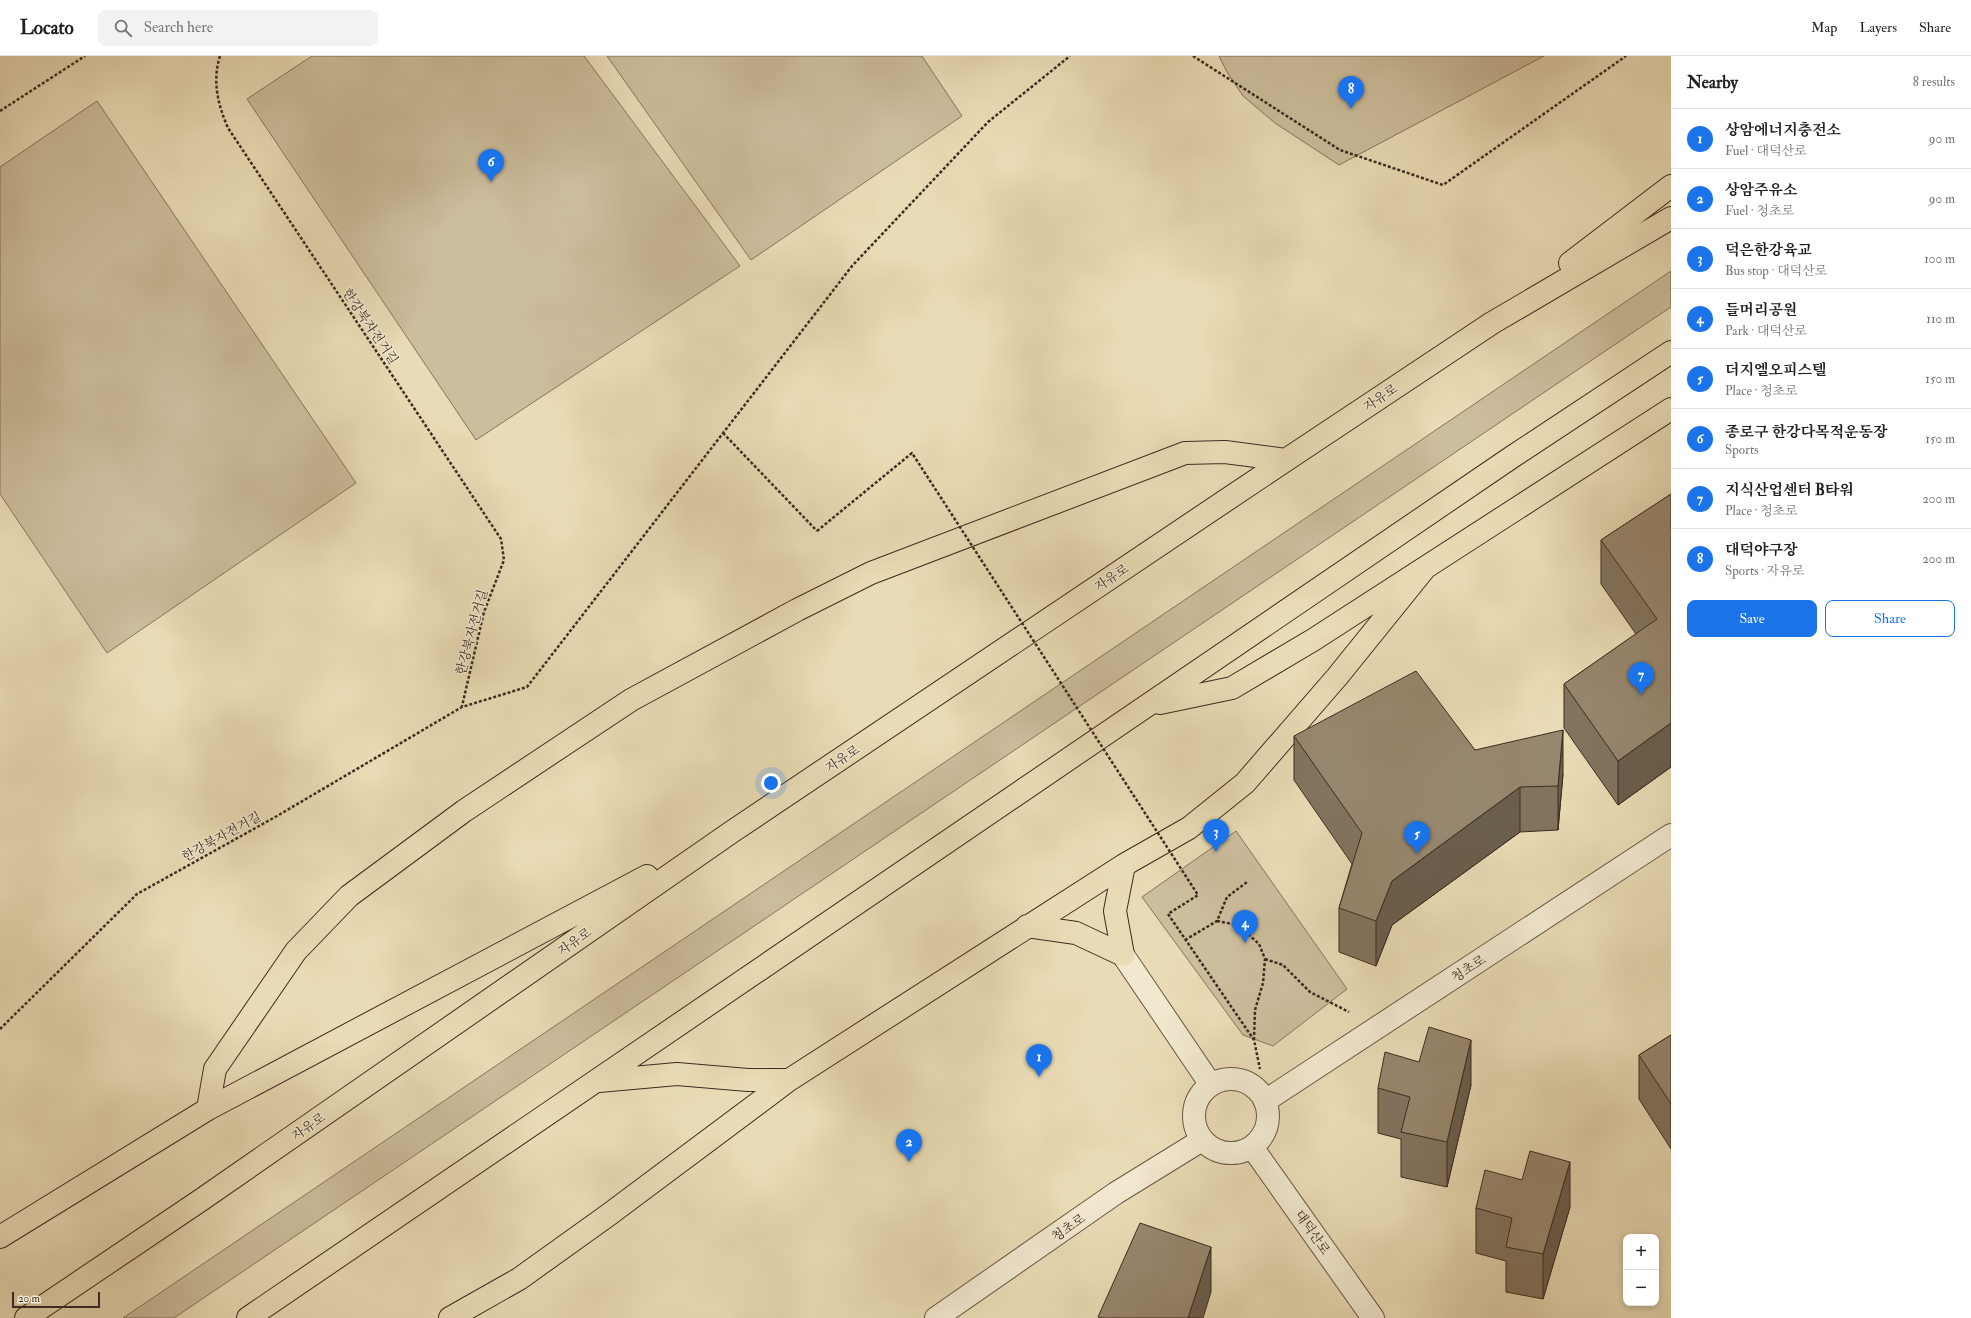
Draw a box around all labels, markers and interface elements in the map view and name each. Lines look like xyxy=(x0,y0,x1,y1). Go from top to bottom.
search box xyxy=(98,10,378,46)
text: Locato xyxy=(20,16,74,40)
icon: search xyxy=(112,17,134,39)
text: Search here xyxy=(144,18,213,37)
text: Map xyxy=(1811,19,1837,36)
text: Layers xyxy=(1859,19,1897,36)
text: Share xyxy=(1919,19,1951,36)
text: Nearby xyxy=(1687,72,1738,93)
text: 8 results xyxy=(1913,74,1955,90)
pin: 8 xyxy=(1338,76,1364,109)
text: 상암에너지충전소 xyxy=(1725,121,1841,140)
text: 1 xyxy=(1698,131,1702,147)
text: 90 m xyxy=(1929,131,1955,147)
text: Fuel · 대덕산로 xyxy=(1725,143,1807,159)
pin: 6 xyxy=(478,149,504,182)
text: 상암주유소 xyxy=(1725,181,1797,200)
text: 2 xyxy=(1697,191,1703,207)
text: 90 m xyxy=(1929,191,1955,207)
text: Fuel · 청초로 xyxy=(1725,203,1794,219)
text: 덕은한강육교 xyxy=(1725,241,1812,260)
text: 3 xyxy=(1698,251,1703,267)
text: 100 m xyxy=(1924,251,1955,267)
text: Bus stop · 대덕산로 xyxy=(1725,263,1827,279)
street label: 한강북자전거길 xyxy=(339,286,401,367)
text: 들머리공원 xyxy=(1725,301,1797,320)
text: 4 xyxy=(1696,311,1704,327)
text: 110 m xyxy=(1926,311,1955,327)
text: Park · 대덕산로 xyxy=(1725,323,1807,339)
text: 더지엘오피스텔 xyxy=(1725,361,1826,380)
text: 5 xyxy=(1697,371,1703,387)
text: 150 m xyxy=(1925,371,1955,387)
street label: 자유로 xyxy=(1360,380,1401,415)
text: Place · 청초로 xyxy=(1725,383,1798,399)
text: 종로구 한강다목적운동장 xyxy=(1725,423,1888,442)
text: 6 xyxy=(1697,431,1703,447)
text: 150 m xyxy=(1925,431,1955,447)
text: Sports xyxy=(1725,442,1759,458)
text: 지식산업센터 B타워 xyxy=(1725,481,1854,500)
text: 7 xyxy=(1697,491,1703,507)
text: 200 m xyxy=(1922,491,1955,507)
text: Place · 청초로 xyxy=(1725,503,1798,519)
text: 대덕야구장 xyxy=(1725,541,1797,560)
text: 8 xyxy=(1697,551,1703,567)
text: 200 m xyxy=(1922,551,1955,567)
street label: 자유로 xyxy=(1091,560,1132,595)
text: Sports · 자유로 xyxy=(1725,563,1804,579)
street label: 한강북자전거길 xyxy=(453,588,491,677)
button: Save xyxy=(1687,600,1817,637)
button: Share xyxy=(1825,600,1955,637)
pin: 7 xyxy=(1628,662,1654,695)
street label: 자유로 xyxy=(822,741,863,776)
your location xyxy=(761,773,781,793)
street label: 한강북자전거길 xyxy=(179,809,264,865)
pin: 3 xyxy=(1203,819,1229,852)
pin: 5 xyxy=(1404,821,1430,854)
pin: 4 xyxy=(1232,910,1258,943)
street label: 자유로 xyxy=(555,924,595,959)
street label: 청초로 xyxy=(1448,952,1489,986)
pin: 1 xyxy=(1026,1044,1052,1077)
street label: 자유로 xyxy=(289,1109,329,1144)
pin: 2 xyxy=(896,1129,922,1162)
street label: 대덕산로 xyxy=(1291,1207,1333,1258)
street label: 청초로 xyxy=(1049,1210,1089,1245)
map controls xyxy=(1623,1234,1659,1306)
button: + xyxy=(1623,1234,1659,1270)
button: − xyxy=(1623,1270,1659,1306)
scale bar xyxy=(12,1290,100,1309)
text: 20 m xyxy=(18,1292,40,1305)

